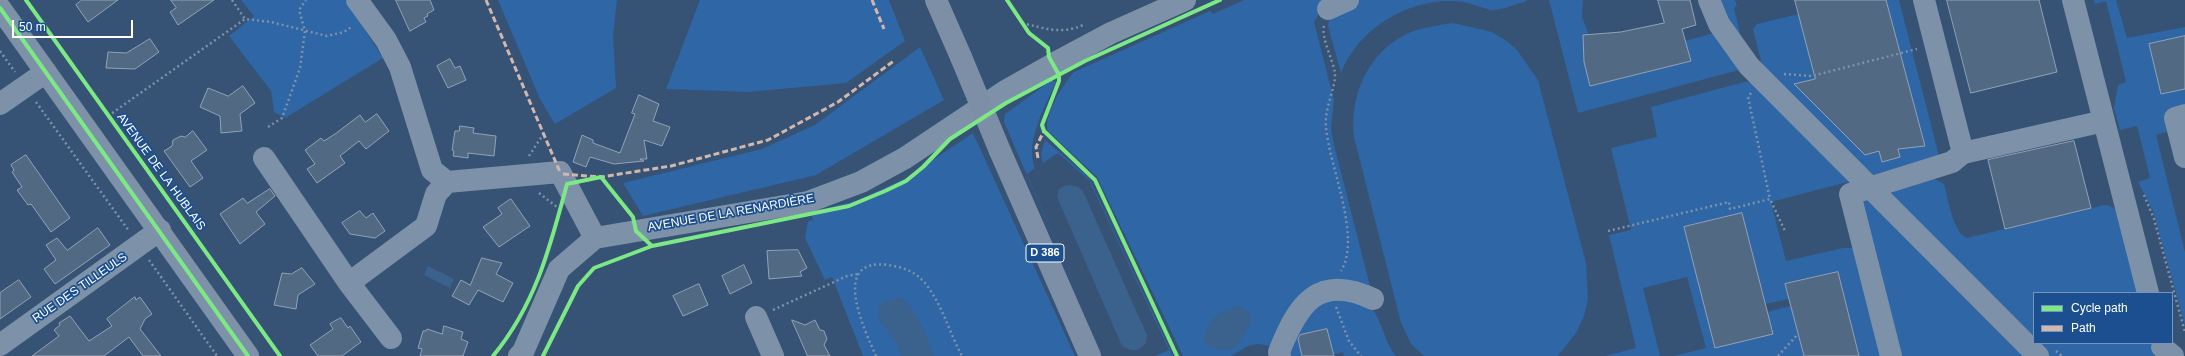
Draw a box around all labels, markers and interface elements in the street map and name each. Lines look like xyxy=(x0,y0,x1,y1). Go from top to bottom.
scale bar xyxy=(14,12,135,38)
text: 50 m xyxy=(19,20,46,34)
street label: AVENUE DE LA HUBLAIS xyxy=(114,111,208,233)
street label: AVENUE DE LA RENARDIÈRE xyxy=(647,191,815,235)
road number: D 386 xyxy=(1026,244,1064,262)
street label: RUE DES TILLEULS xyxy=(30,250,130,326)
legend xyxy=(2033,292,2173,344)
text: Cycle path xyxy=(2071,301,2128,315)
text: Path xyxy=(2071,321,2096,335)

